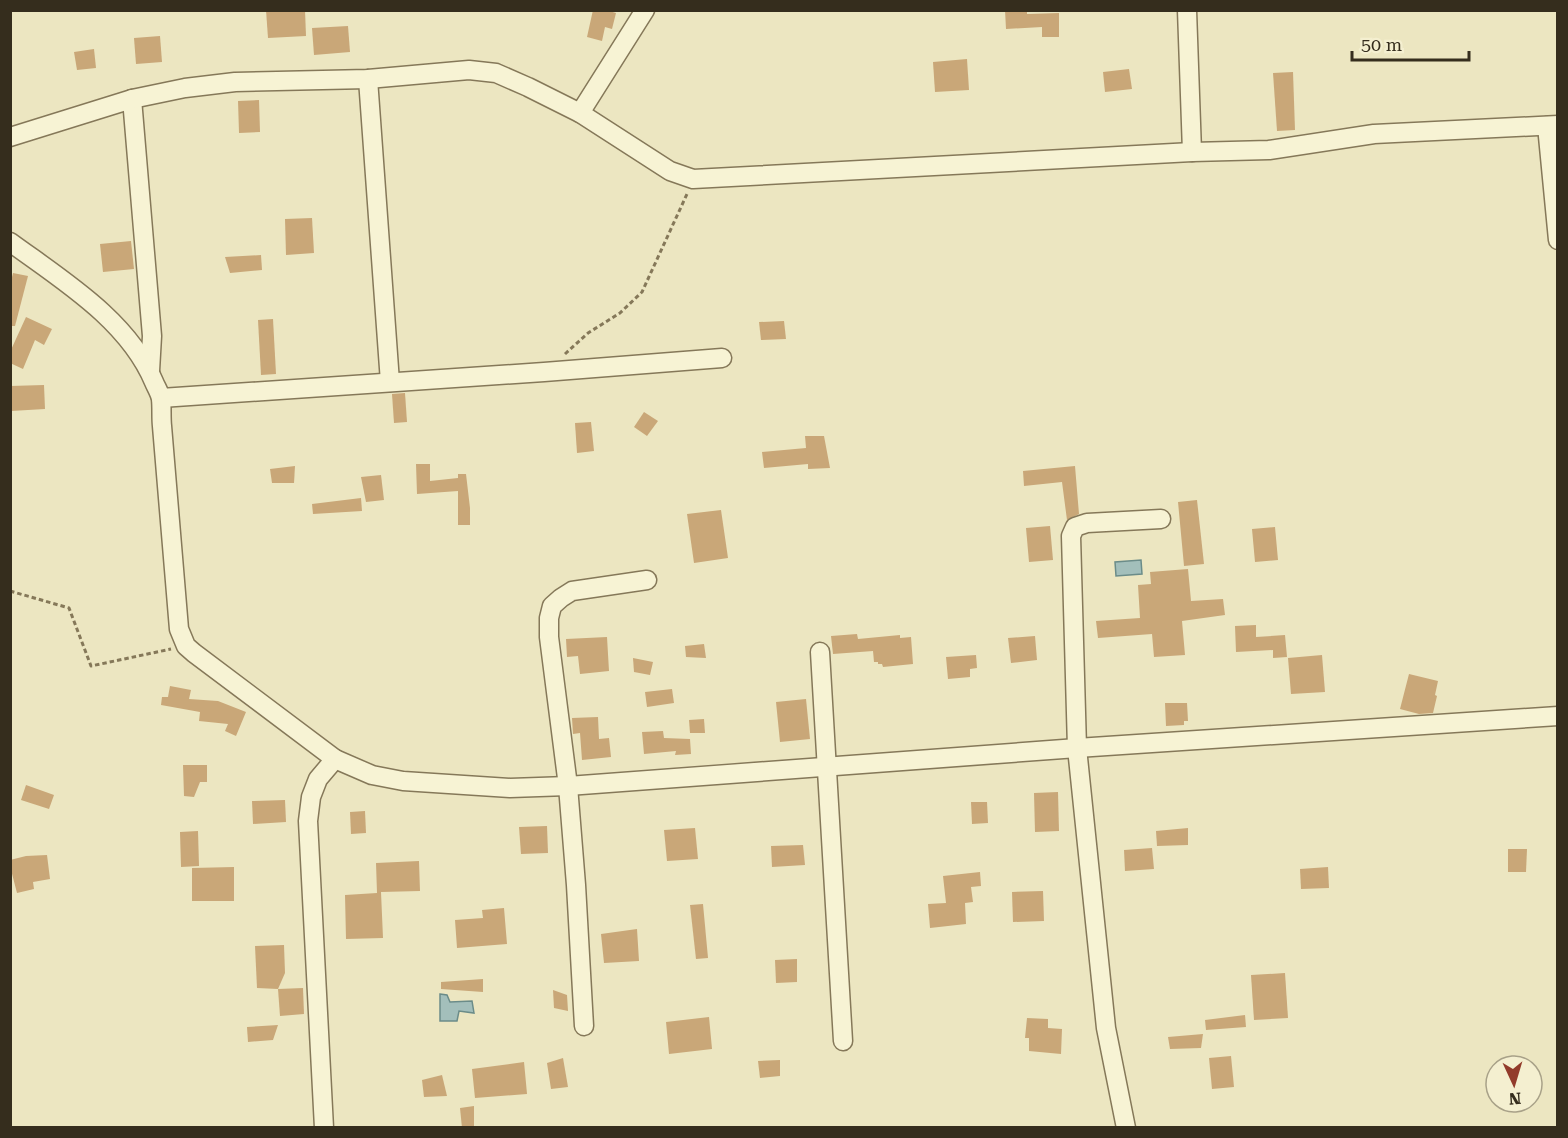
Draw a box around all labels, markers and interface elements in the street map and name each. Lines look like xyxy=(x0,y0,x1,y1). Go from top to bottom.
scale bar xyxy=(1352,24,1469,62)
text: 50 m xyxy=(1361,34,1402,55)
north arrow xyxy=(1484,1054,1544,1114)
text: N xyxy=(1508,1089,1522,1108)

